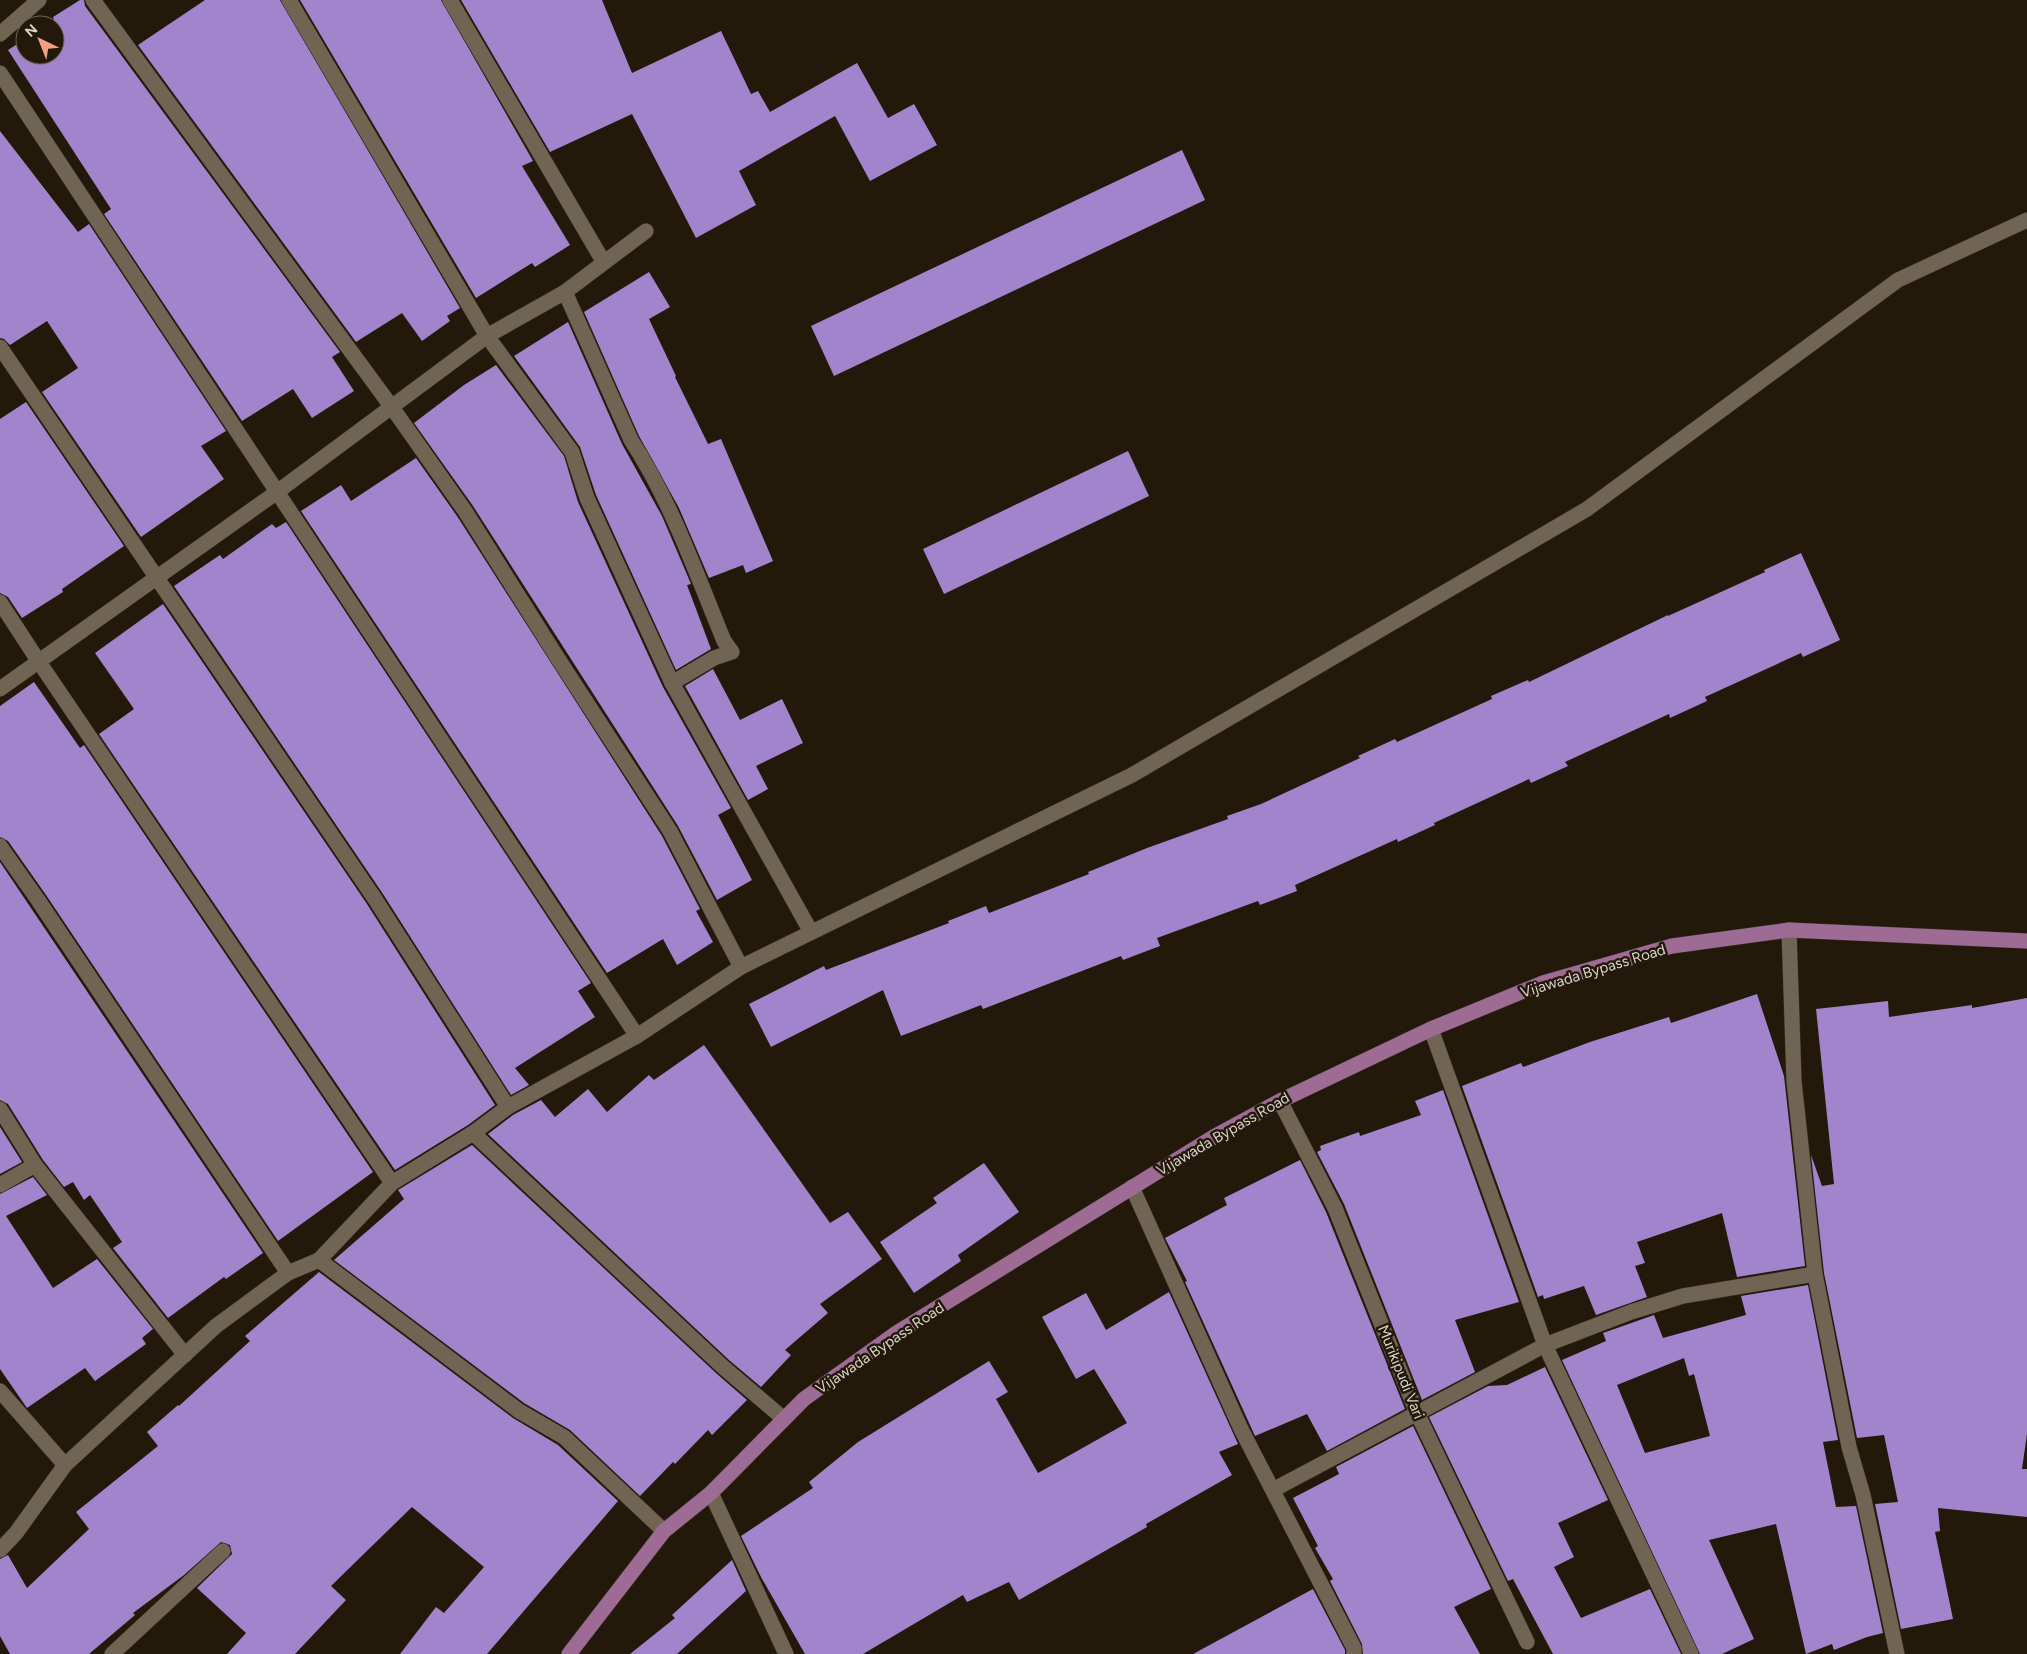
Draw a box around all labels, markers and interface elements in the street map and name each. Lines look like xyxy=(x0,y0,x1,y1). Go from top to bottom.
north arrow xyxy=(15,15,65,65)
text: N xyxy=(22,21,41,41)
street label: Vijawada Bypass Road xyxy=(1518,940,1668,1002)
street label: Vijawada Bypass Road xyxy=(1153,1089,1293,1179)
street label: Vijawada Bypass Road xyxy=(813,1298,947,1398)
street label: Murikipudi Vari xyxy=(1374,1322,1428,1422)

